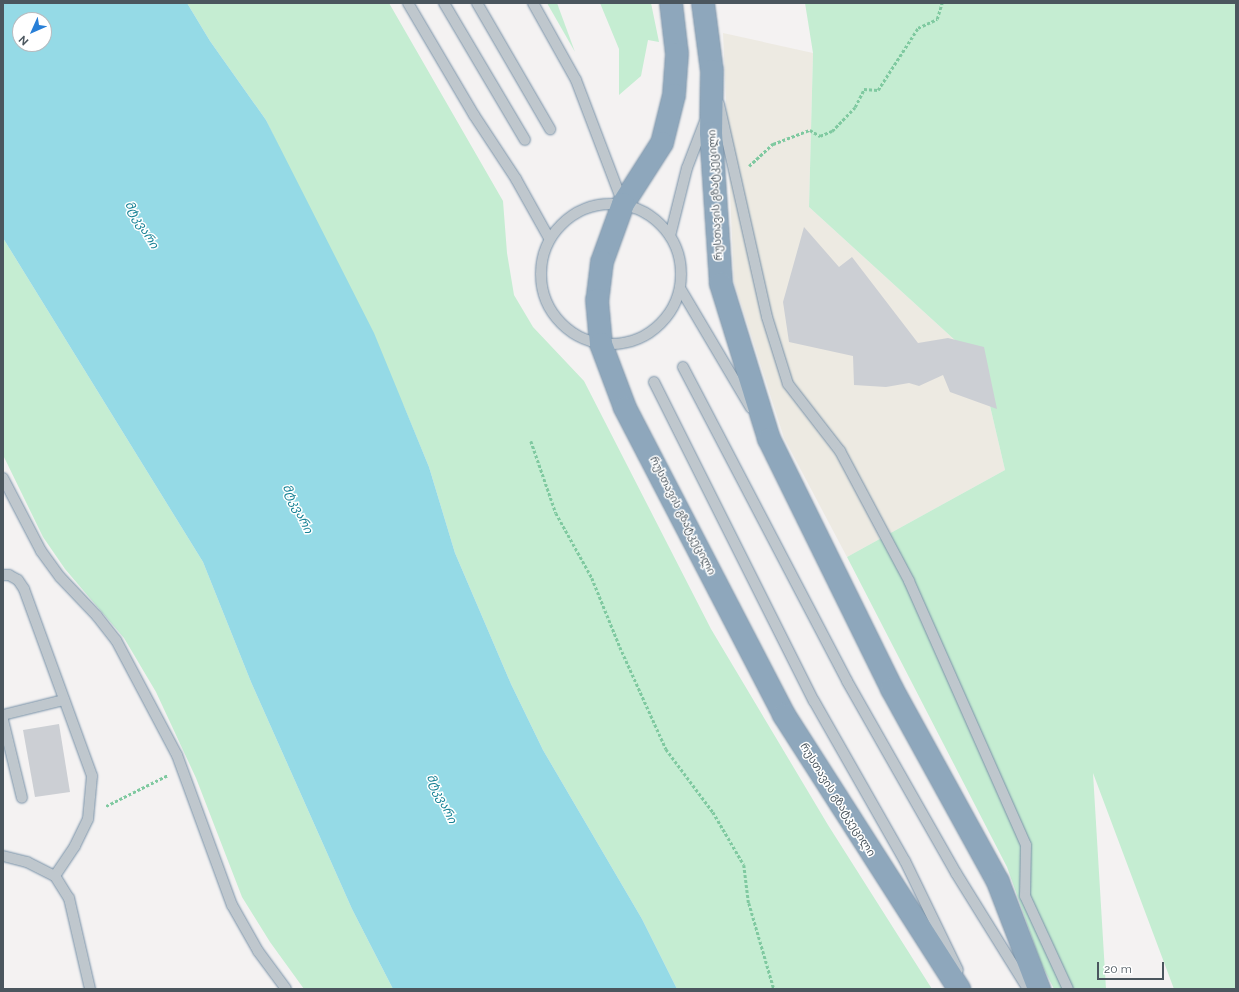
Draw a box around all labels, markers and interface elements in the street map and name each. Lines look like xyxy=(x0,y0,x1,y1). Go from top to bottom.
north arrow xyxy=(12,12,52,52)
text: N xyxy=(16,33,31,48)
street label: რუსთავის გზატკეცილი xyxy=(706,129,726,261)
water label: მტკვარი xyxy=(121,199,161,251)
street label: რუსთავის გზატკეცილი xyxy=(646,454,718,578)
water label: მტკვარი xyxy=(279,482,315,536)
street label: რუსთავის გზატკეცილი xyxy=(797,741,877,859)
water label: მტკვარი xyxy=(423,772,459,826)
scale bar xyxy=(1099,954,1166,980)
text: 20 m xyxy=(1104,962,1132,976)

